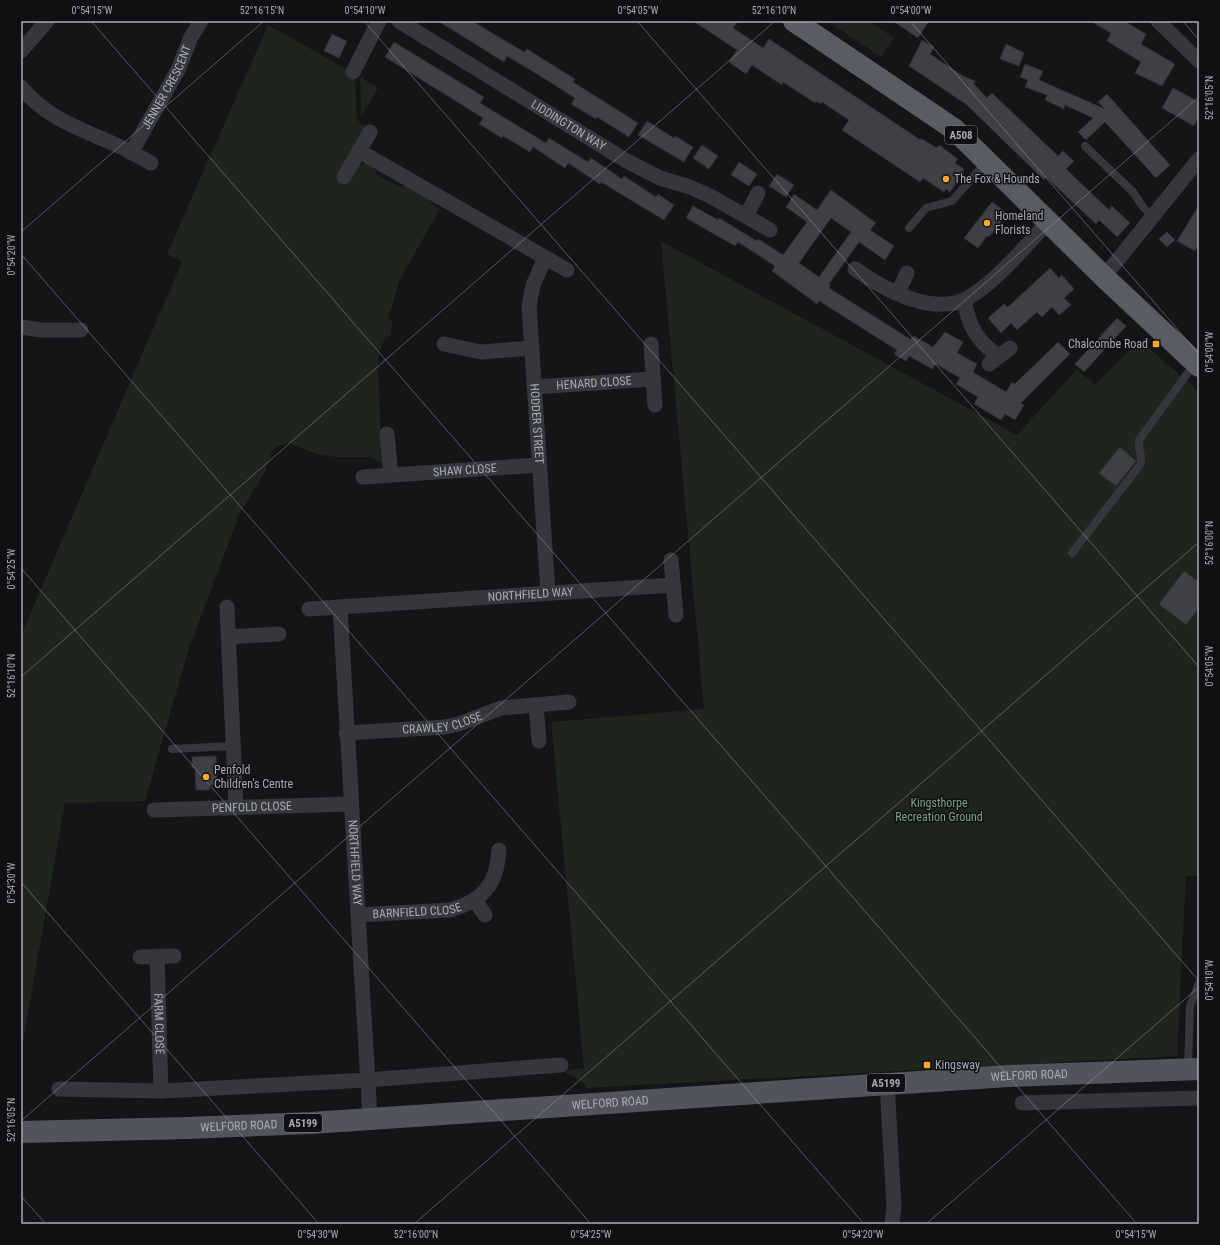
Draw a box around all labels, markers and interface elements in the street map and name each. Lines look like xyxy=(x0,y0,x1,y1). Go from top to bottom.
text: 0°54'15"W xyxy=(72,5,113,16)
text: 52°16'15"N xyxy=(240,5,284,16)
text: 0°54'10"W xyxy=(345,5,386,16)
text: 0°54'05"W xyxy=(618,5,659,16)
text: 52°16'10"N xyxy=(752,5,796,16)
text: 0°54'00"W xyxy=(891,5,932,16)
street label: JENNER CRESCENT xyxy=(139,43,194,132)
text: 52°16'05"N xyxy=(1204,76,1215,120)
street label: LIDDINGTON WAY xyxy=(529,97,609,154)
road number: A508 xyxy=(945,126,977,144)
place label: The Fox & Hounds xyxy=(954,172,1040,186)
marker: The Fox & Hounds xyxy=(941,174,951,184)
place label: Homeland Florists xyxy=(995,209,1043,237)
marker: Homeland Florists xyxy=(982,218,992,228)
text: 0°54'20"W xyxy=(6,234,17,276)
text: 0°54'00"W xyxy=(1204,331,1215,373)
place label: Chalcombe Road xyxy=(1068,337,1148,351)
marker: Chalcombe Road xyxy=(1151,339,1161,349)
street label: HENARD CLOSE xyxy=(556,373,632,392)
street label: HODDER STREET xyxy=(527,383,546,465)
street label: SHAW CLOSE xyxy=(432,461,497,479)
text: 52°16'00"N xyxy=(1204,521,1215,565)
text: 0°54'25"W xyxy=(6,548,17,590)
street label: NORTHFIELD WAY xyxy=(487,585,575,604)
text: 0°54'05"W xyxy=(1204,645,1215,687)
text: 52°16'10"N xyxy=(6,654,17,698)
street label: CRAWLEY CLOSE xyxy=(402,709,484,737)
place label: Penfold Children's Centre xyxy=(214,763,294,791)
marker: Penfold Children's Centre xyxy=(201,772,211,782)
park label: Kingsthorpe Recreation Ground xyxy=(895,796,983,824)
street label: PENFOLD CLOSE xyxy=(212,799,292,815)
street label: NORTHFIELD WAY xyxy=(345,819,365,907)
text: 0°54'30"W xyxy=(6,862,17,904)
street label: BARNFIELD CLOSE xyxy=(372,900,463,921)
text: 0°54'10"W xyxy=(1204,959,1215,1001)
street label: FARM CLOSE xyxy=(151,993,167,1055)
place label: Kingsway xyxy=(935,1058,980,1072)
marker: Kingsway xyxy=(922,1060,932,1070)
street label: WELFORD ROAD xyxy=(990,1067,1068,1084)
road number: A5199 xyxy=(867,1074,905,1092)
street label: WELFORD ROAD xyxy=(571,1093,649,1112)
text: 52°16'05"N xyxy=(6,1098,17,1142)
road number: A5199 xyxy=(284,1114,322,1132)
street label: WELFORD ROAD xyxy=(200,1117,278,1134)
text: 0°54'30"W xyxy=(298,1229,339,1240)
text: 52°16'00"N xyxy=(394,1229,438,1240)
text: 0°54'25"W xyxy=(571,1229,612,1240)
text: 0°54'20"W xyxy=(843,1229,884,1240)
text: 0°54'15"W xyxy=(1116,1229,1157,1240)

